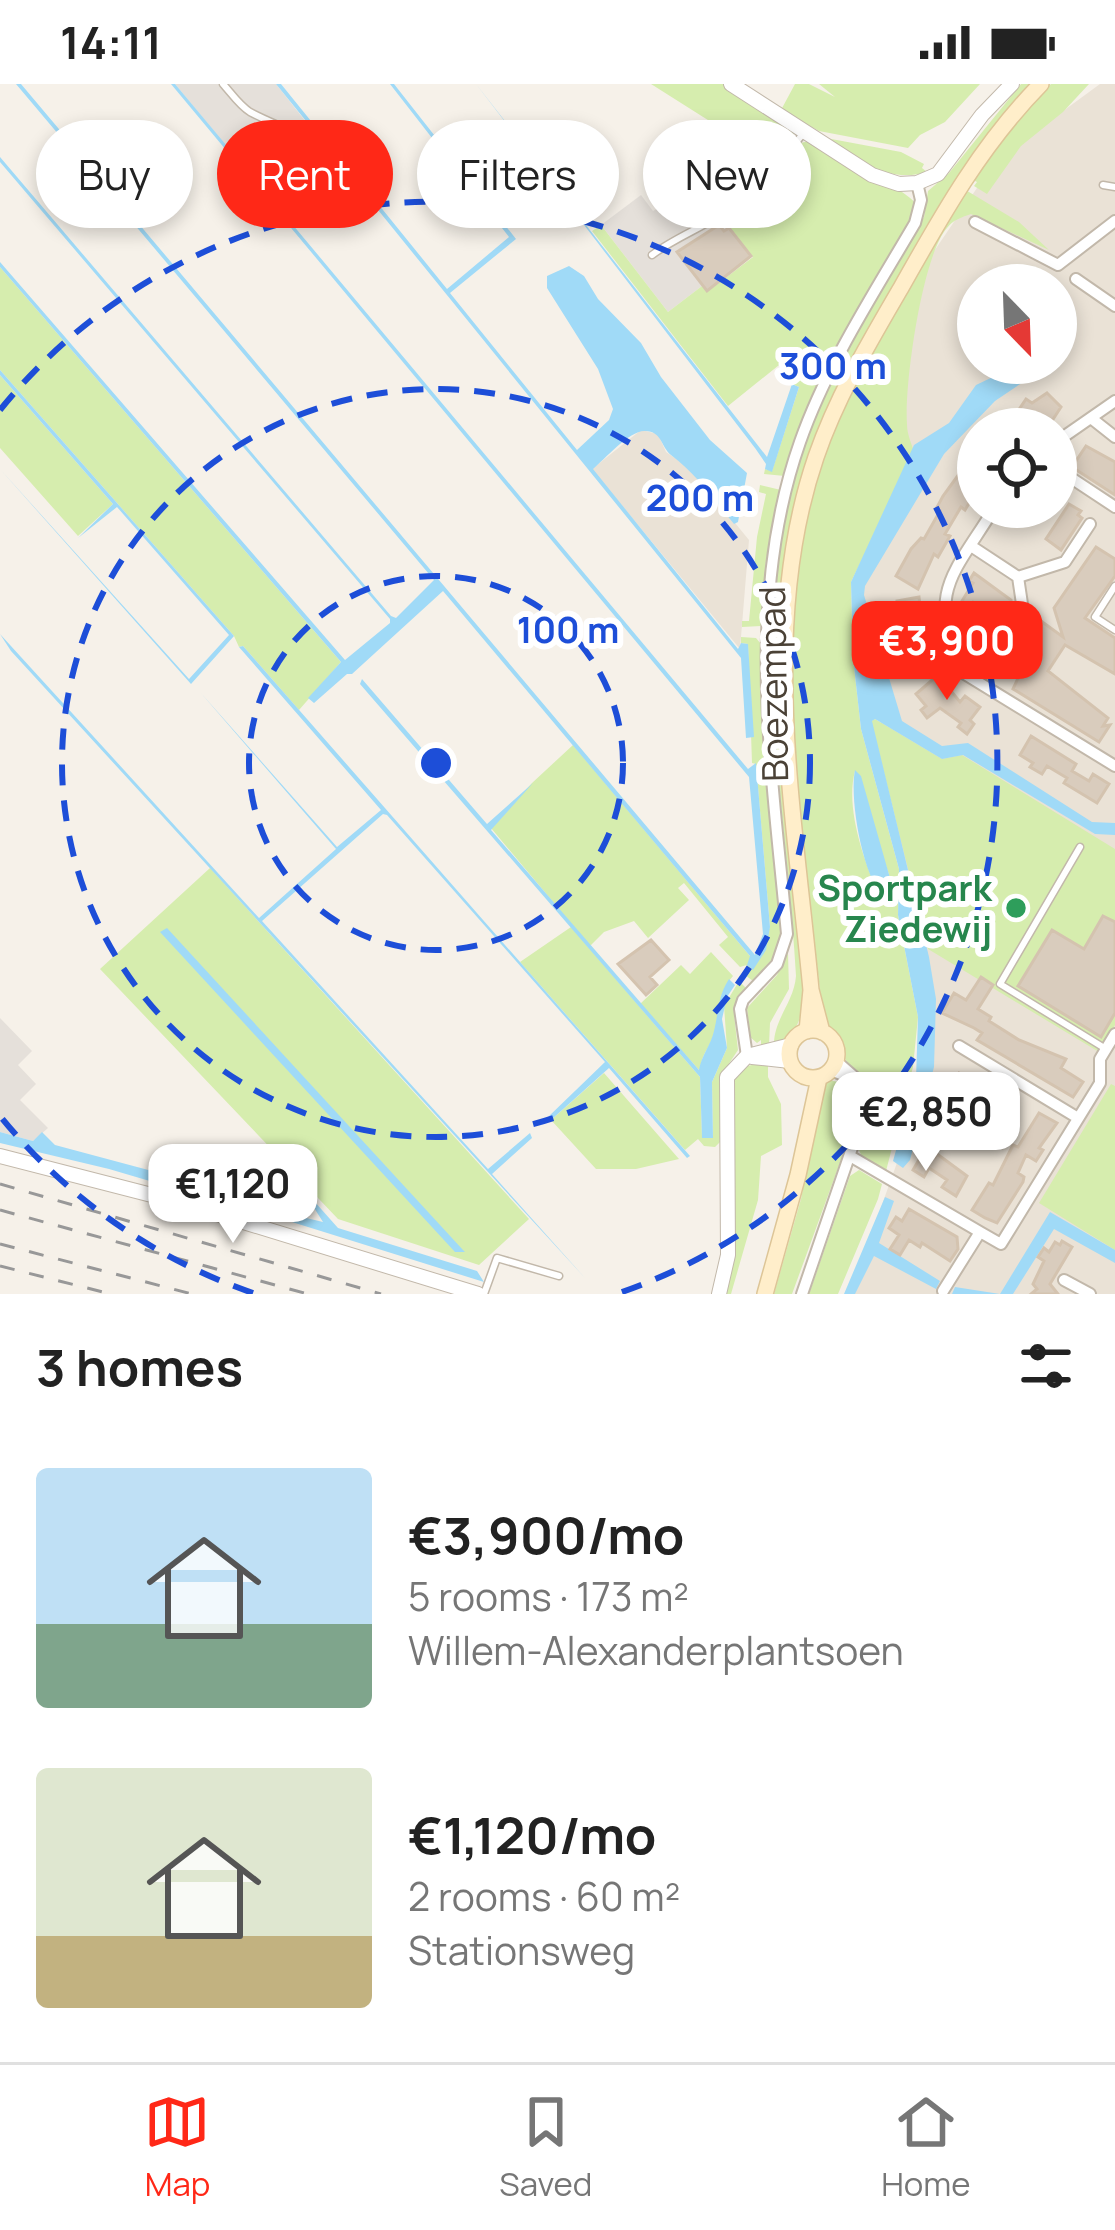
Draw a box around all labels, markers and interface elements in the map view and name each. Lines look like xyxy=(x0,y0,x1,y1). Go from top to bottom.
text: 14:11 xyxy=(60,11,162,73)
chip: Buy xyxy=(36,120,193,228)
chip: Rent xyxy=(217,120,393,228)
chip: Filters xyxy=(417,120,619,228)
chip: New xyxy=(643,120,811,228)
north arrow xyxy=(957,264,1077,384)
map controls xyxy=(957,264,1077,528)
text: 300 m xyxy=(779,341,887,390)
button: locate xyxy=(957,408,1077,528)
text: 200 m xyxy=(646,473,754,522)
street label: Boezempad xyxy=(747,586,799,782)
pin: €3,900 xyxy=(849,601,1045,703)
text: 100 m xyxy=(517,605,619,654)
text: €3,900 xyxy=(879,613,1015,667)
centre of rings xyxy=(415,742,457,784)
place label: Sportpark Ziedewij xyxy=(817,863,994,953)
marker: Sportpark Ziedewij xyxy=(1003,895,1029,921)
pin: €2,850 xyxy=(828,1072,1024,1174)
text: €2,850 xyxy=(859,1084,993,1138)
pin: €1,120 xyxy=(135,1144,331,1246)
text: €1,120 xyxy=(175,1156,291,1210)
text: 3 homes xyxy=(36,1332,243,1401)
icon: filters xyxy=(1013,1333,1079,1399)
text: €3,900/mo xyxy=(408,1500,684,1569)
icon: home xyxy=(132,1516,276,1660)
text: 5 rooms · 173 m² xyxy=(408,1569,689,1623)
text: Willem-Alexanderplantsoen xyxy=(408,1623,904,1677)
text: €1,120/mo xyxy=(408,1800,656,1869)
icon: home xyxy=(132,1816,276,1960)
text: 2 rooms · 60 m² xyxy=(408,1869,680,1923)
text: Stationsweg xyxy=(408,1923,635,1977)
tab: Map xyxy=(144,2089,210,2206)
tab: Saved xyxy=(499,2089,592,2206)
tab: Home xyxy=(881,2089,971,2206)

